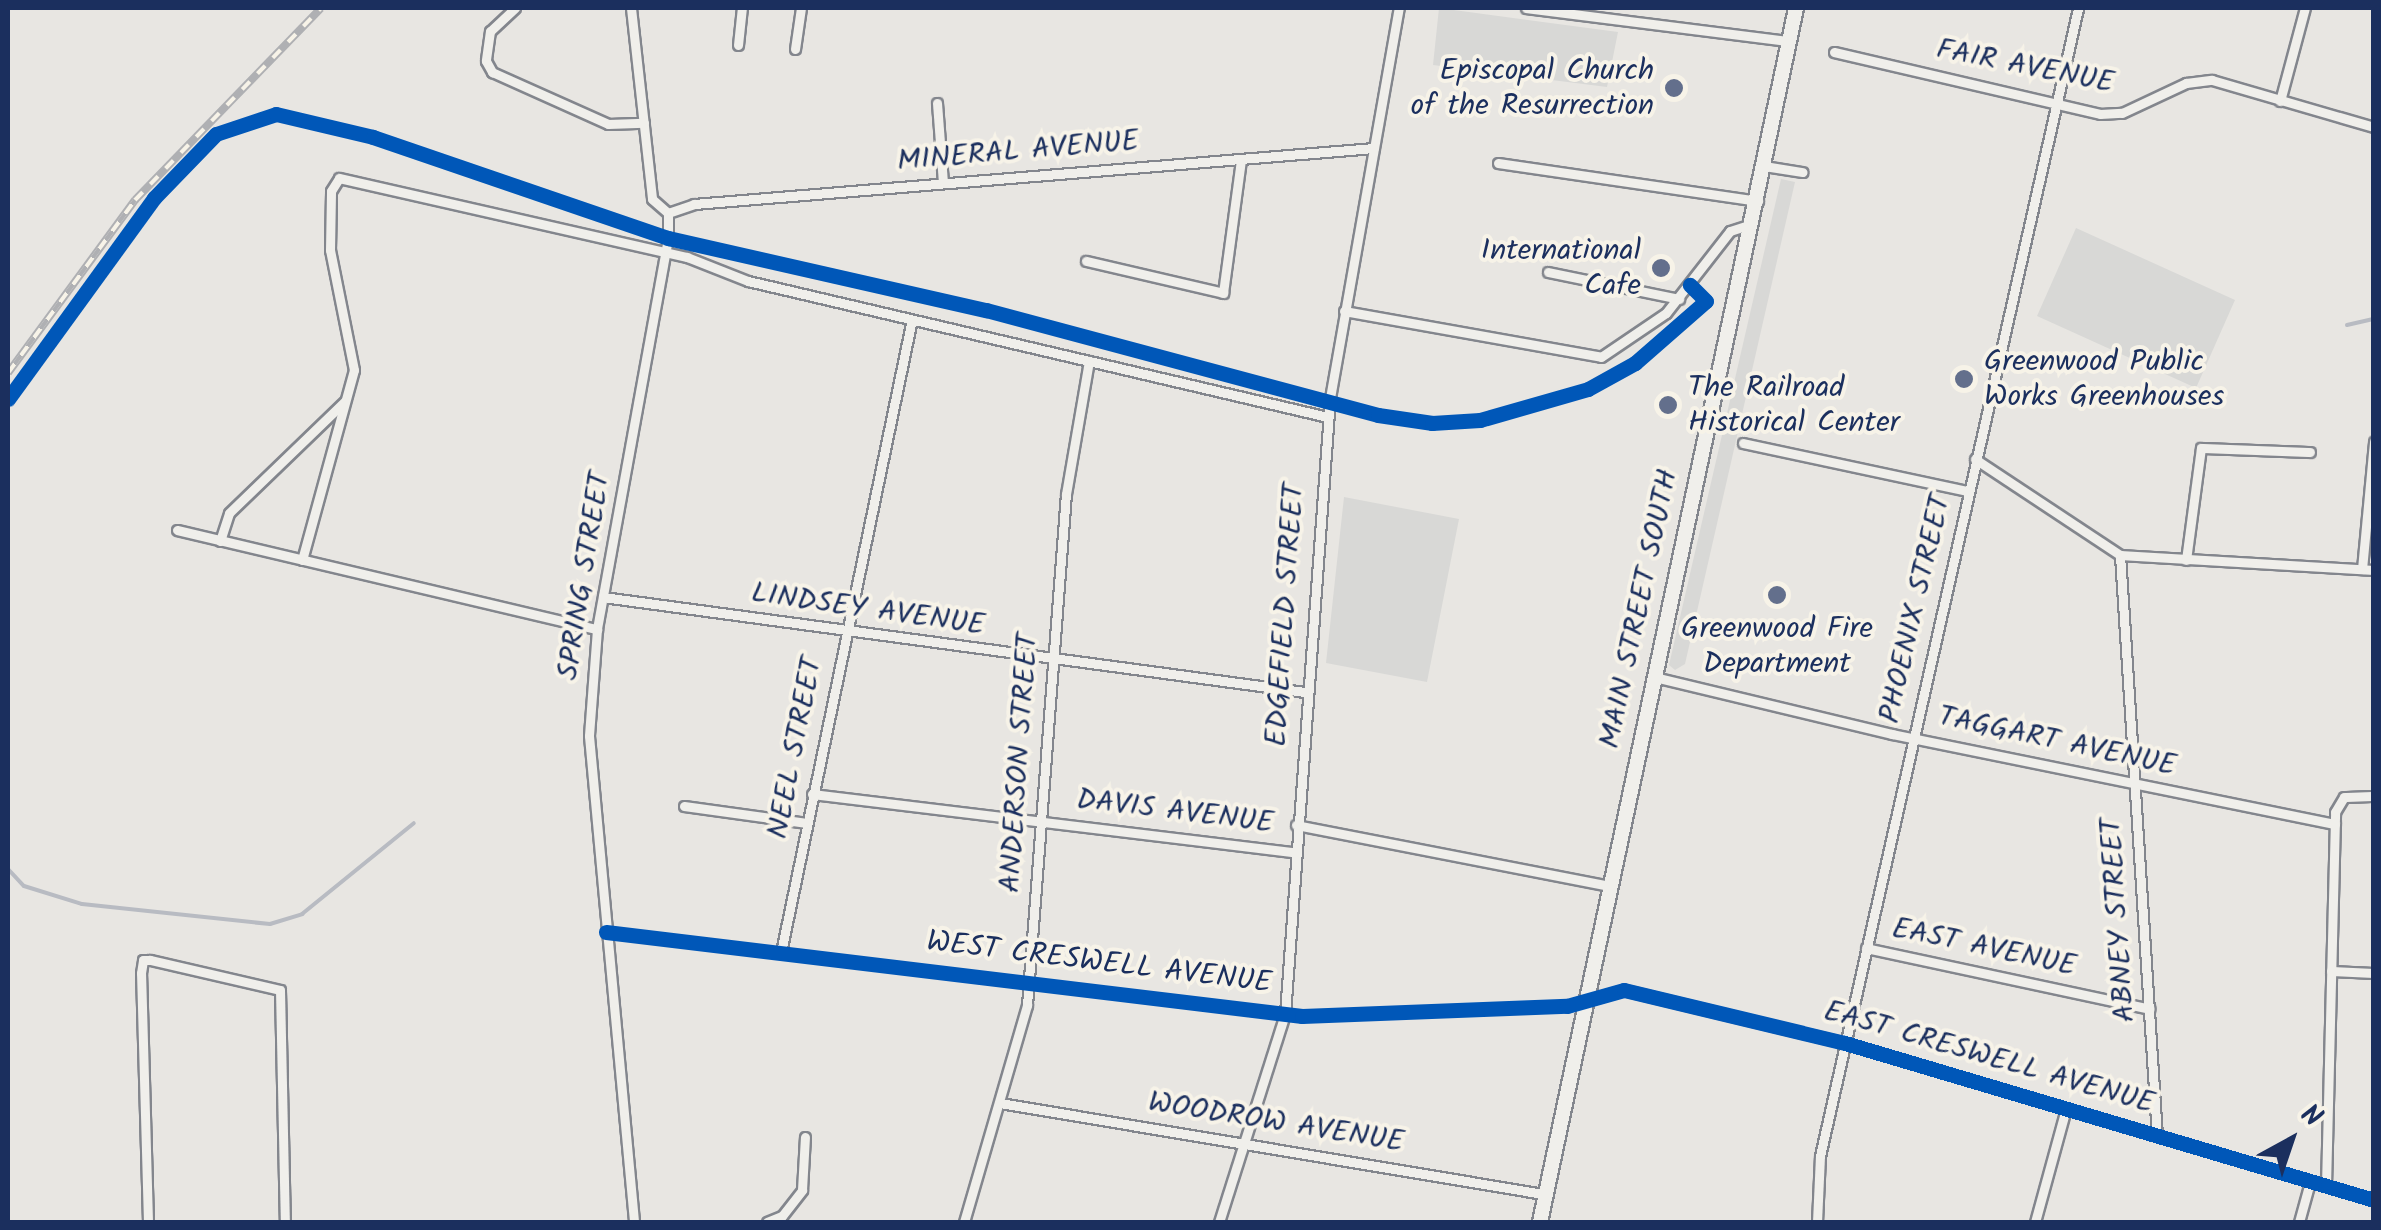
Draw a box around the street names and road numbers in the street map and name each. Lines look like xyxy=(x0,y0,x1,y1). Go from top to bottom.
street label: FAIR AVENUE xyxy=(1933,32,2117,102)
street label: MINERAL AVENUE xyxy=(896,123,1140,181)
street label: MAIN STREET SOUTH xyxy=(1593,466,1687,752)
street label: SPRING STREET xyxy=(551,469,619,683)
street label: EDGEFIELD STREET xyxy=(1259,482,1313,748)
street label: PHOENIX STREET xyxy=(1872,491,1960,727)
street label: LINDSEY AVENUE xyxy=(749,576,987,644)
street label: ANDERSON STREET xyxy=(993,632,1047,894)
street label: NEEL STREET xyxy=(761,654,831,842)
street label: TAGGART AVENUE xyxy=(1935,699,2179,785)
street label: DAVIS AVENUE xyxy=(1074,782,1276,842)
street label: ABNEY STREET xyxy=(2094,816,2144,1024)
street label: EAST AVENUE xyxy=(1889,911,2079,985)
street label: WEST CRESWELL AVENUE xyxy=(924,924,1274,1002)
street label: EAST CRESWELL AVENUE xyxy=(1820,994,2158,1122)
street label: WOODROW AVENUE xyxy=(1146,1085,1406,1161)

